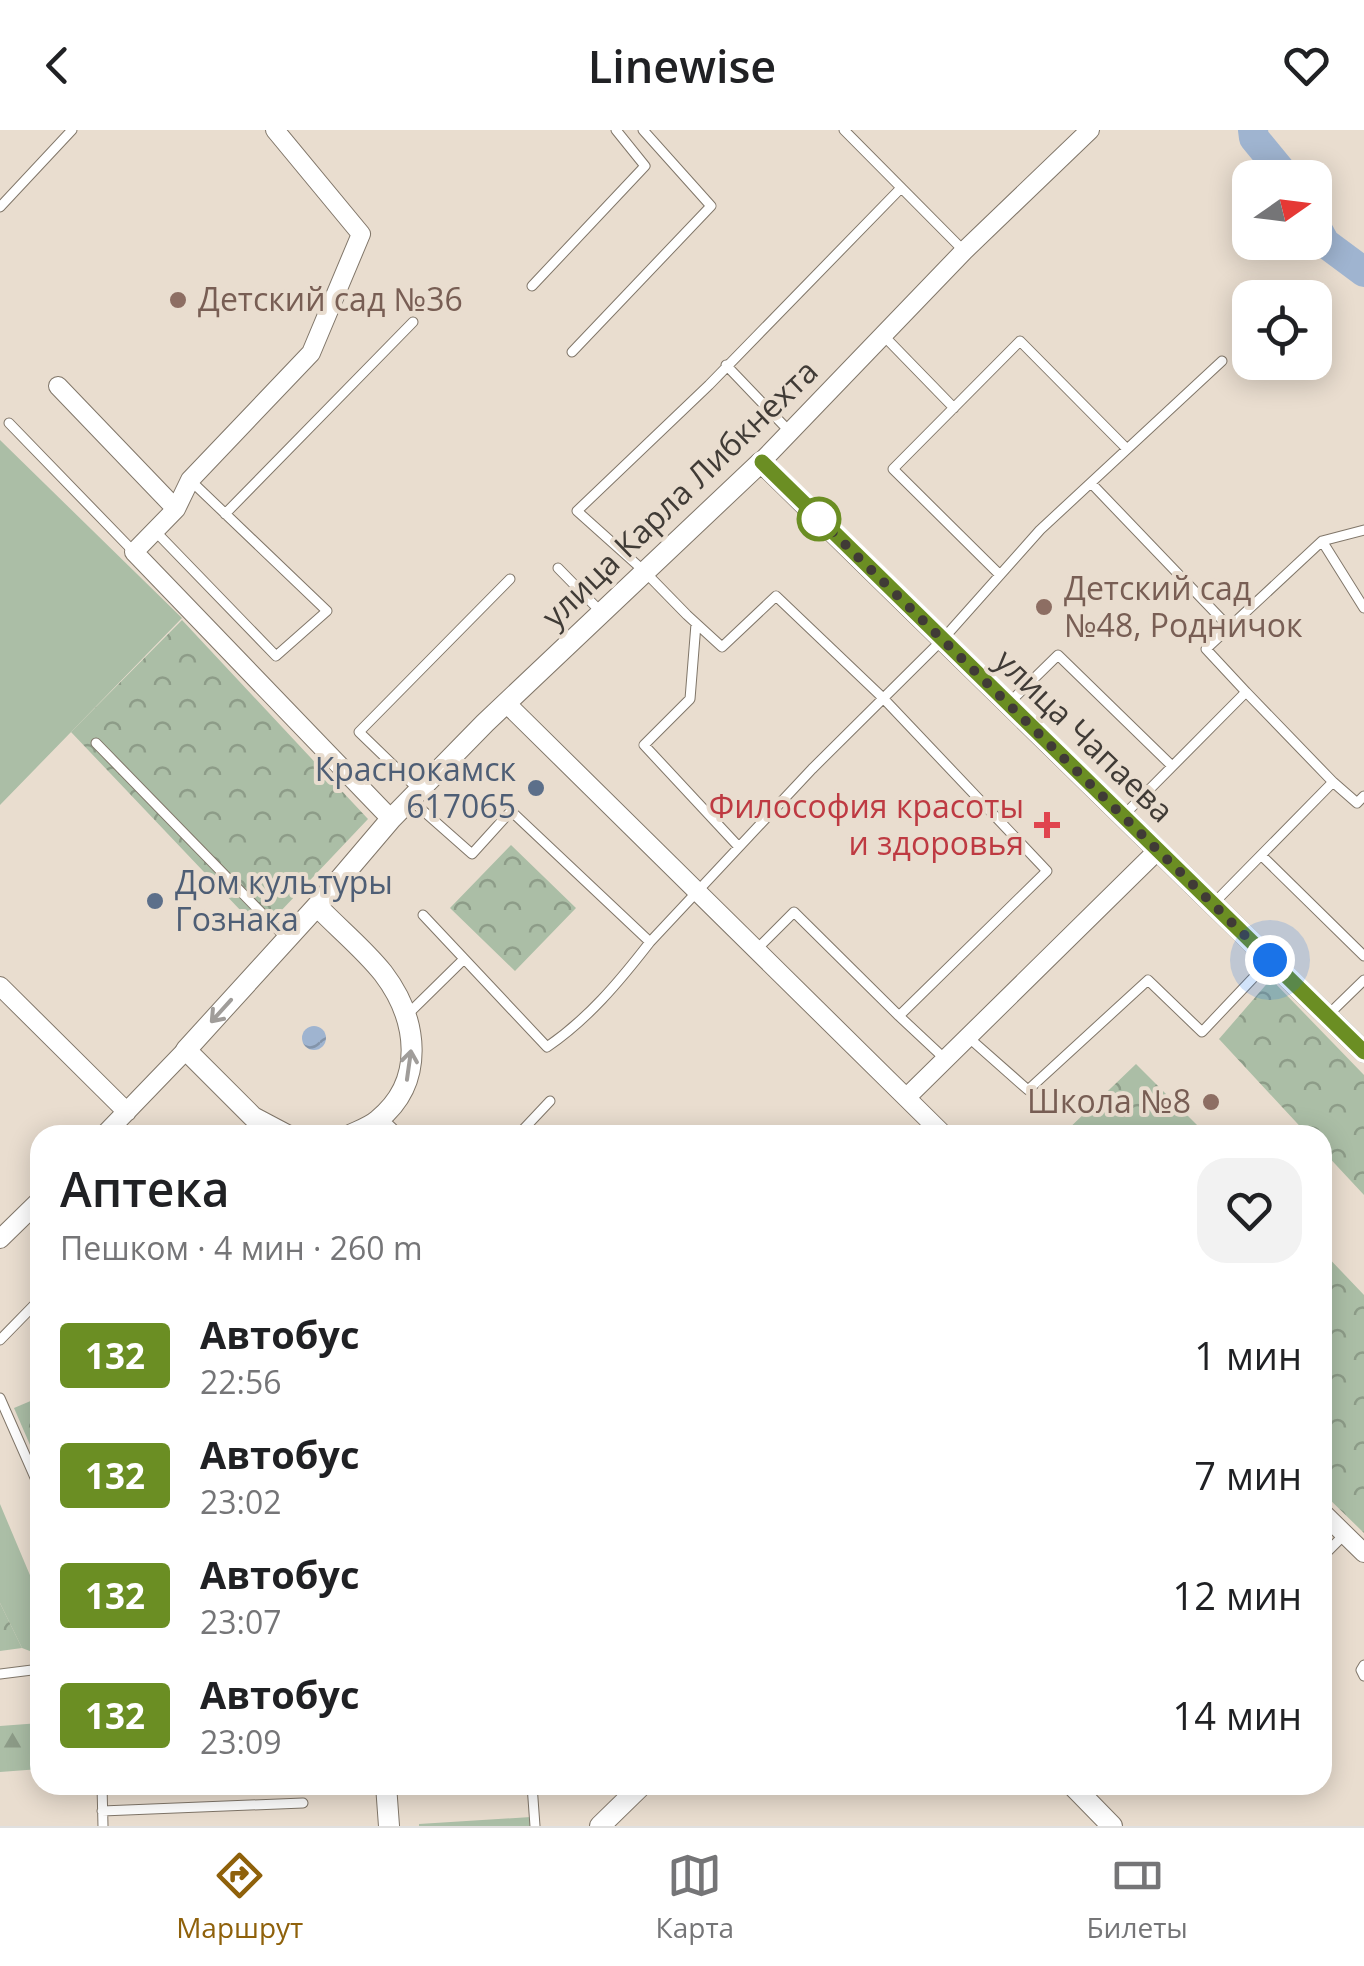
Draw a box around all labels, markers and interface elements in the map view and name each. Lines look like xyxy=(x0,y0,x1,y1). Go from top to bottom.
text: Linewise xyxy=(588,35,776,96)
icon: back xyxy=(30,38,85,93)
icon: heart xyxy=(1279,38,1334,93)
north arrow xyxy=(1232,160,1332,260)
map controls xyxy=(1232,160,1332,380)
place label: Детский сад №36 xyxy=(198,277,463,320)
button: locate xyxy=(1232,280,1332,380)
marker: Детский сад №36 xyxy=(167,289,189,311)
street label: улица Карла Либкнехта xyxy=(532,350,826,636)
unlabelled marker xyxy=(798,498,840,540)
place label: Детский сад №48, Родничок xyxy=(1064,566,1303,646)
marker: Детский сад №48, Родничок xyxy=(1033,596,1055,618)
street label: улица Чапаева xyxy=(986,639,1184,831)
place label: Краснокамск 617065 xyxy=(315,747,516,827)
marker: Краснокамск 617065 xyxy=(525,777,547,799)
place label: Философия красоты и здоровья xyxy=(709,784,1024,864)
marker: Философия красоты и здоровья xyxy=(1034,812,1060,838)
place label: Дом культуры Гознака xyxy=(175,860,393,940)
marker: Дом культуры Гознака xyxy=(144,890,166,912)
your location xyxy=(1245,935,1295,985)
one-way arrow xyxy=(210,998,233,1023)
one-way arrow xyxy=(400,1049,418,1082)
place label: Школа №8 xyxy=(1027,1079,1191,1122)
marker: Школа №8 xyxy=(1200,1091,1222,1113)
text: Аптека xyxy=(60,1156,230,1221)
button: heart xyxy=(1197,1158,1302,1263)
text: Пешком · 4 мин · 260 m xyxy=(60,1226,423,1269)
text: Автобус xyxy=(200,1308,359,1360)
text: 1 мин xyxy=(1194,1329,1302,1381)
text: 132 xyxy=(85,1332,145,1379)
text: 22:56 xyxy=(200,1360,282,1403)
text: Автобус xyxy=(200,1428,359,1480)
text: 7 мин xyxy=(1194,1449,1302,1501)
text: 132 xyxy=(85,1452,145,1499)
text: 23:02 xyxy=(200,1480,282,1523)
text: Автобус xyxy=(200,1548,359,1600)
text: 12 мин xyxy=(1173,1569,1302,1621)
text: 132 xyxy=(85,1572,145,1619)
text: 23:07 xyxy=(200,1600,282,1643)
text: Автобус xyxy=(200,1668,359,1720)
text: 14 мин xyxy=(1173,1689,1302,1741)
text: 132 xyxy=(85,1692,145,1739)
text: 23:09 xyxy=(200,1720,282,1763)
tab: Маршрут xyxy=(176,1848,303,1946)
tab: Карта xyxy=(656,1848,734,1946)
tab: Билеты xyxy=(1086,1848,1188,1946)

